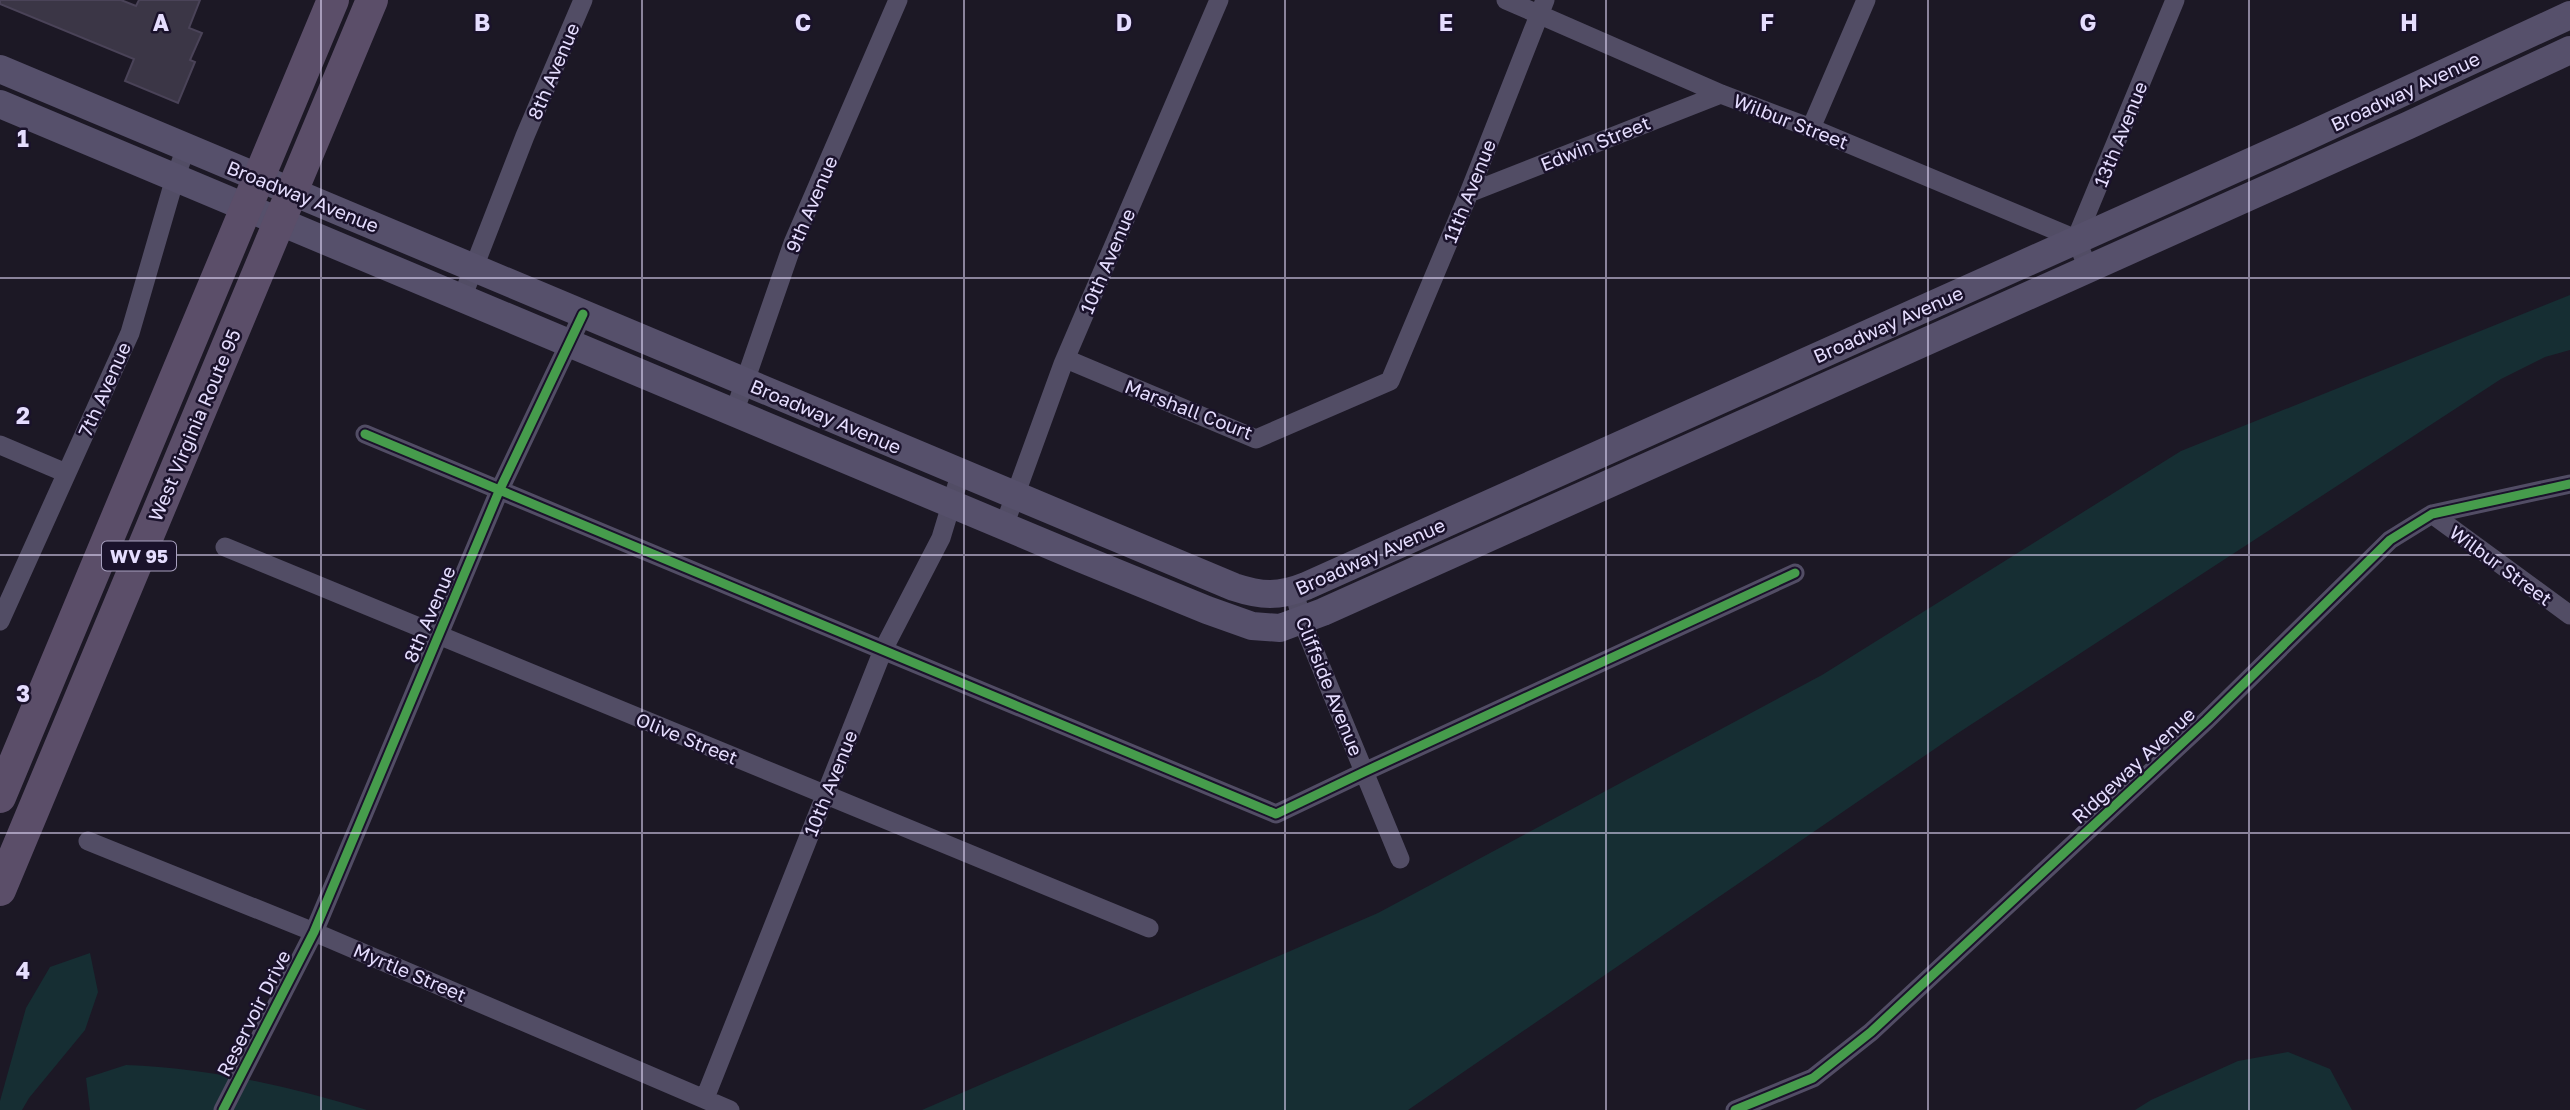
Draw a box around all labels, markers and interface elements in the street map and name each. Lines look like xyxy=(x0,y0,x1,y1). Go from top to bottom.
text: A xyxy=(153,8,170,36)
text: B xyxy=(474,8,490,36)
text: C xyxy=(795,8,811,36)
text: D xyxy=(1116,8,1132,36)
text: E xyxy=(1439,8,1453,36)
text: F xyxy=(1760,8,1774,36)
text: G xyxy=(2080,8,2096,36)
text: H xyxy=(2400,8,2418,36)
street label: 8th Avenue xyxy=(522,19,584,123)
street label: Broadway Avenue xyxy=(2327,46,2483,136)
street label: 13th Avenue xyxy=(2088,78,2152,190)
street label: Wilbur Street xyxy=(1730,89,1852,153)
street label: Edwin Street xyxy=(1537,111,1653,175)
text: 1 xyxy=(17,124,29,152)
street label: 11th Avenue xyxy=(1438,136,1500,246)
street label: 9th Avenue xyxy=(780,152,842,256)
street label: Broadway Avenue xyxy=(224,155,382,237)
street label: 10th Avenue xyxy=(1075,205,1139,317)
street label: Broadway Avenue xyxy=(1810,281,1966,367)
street label: West Virginia Route 95 xyxy=(143,325,245,525)
street label: 7th Avenue xyxy=(73,338,135,440)
street label: Broadway Avenue xyxy=(747,374,905,458)
street label: Marshall Court xyxy=(1122,374,1256,444)
text: 2 xyxy=(16,401,30,429)
street label: Broadway Avenue xyxy=(1292,513,1448,599)
street label: Wilbur Street xyxy=(2445,520,2557,610)
road number: WV 95 xyxy=(102,542,176,570)
street label: 8th Avenue xyxy=(398,562,460,666)
street label: Cliffside Avenue xyxy=(1292,613,1368,759)
text: 3 xyxy=(16,679,30,707)
street label: Ridgeway Avenue xyxy=(2067,702,2199,828)
street label: Olive Street xyxy=(633,707,741,769)
street label: 10th Avenue xyxy=(798,727,862,839)
street label: Myrtle Street xyxy=(350,938,470,1006)
street label: Reservoir Drive xyxy=(211,946,295,1080)
text: 4 xyxy=(16,956,30,984)

